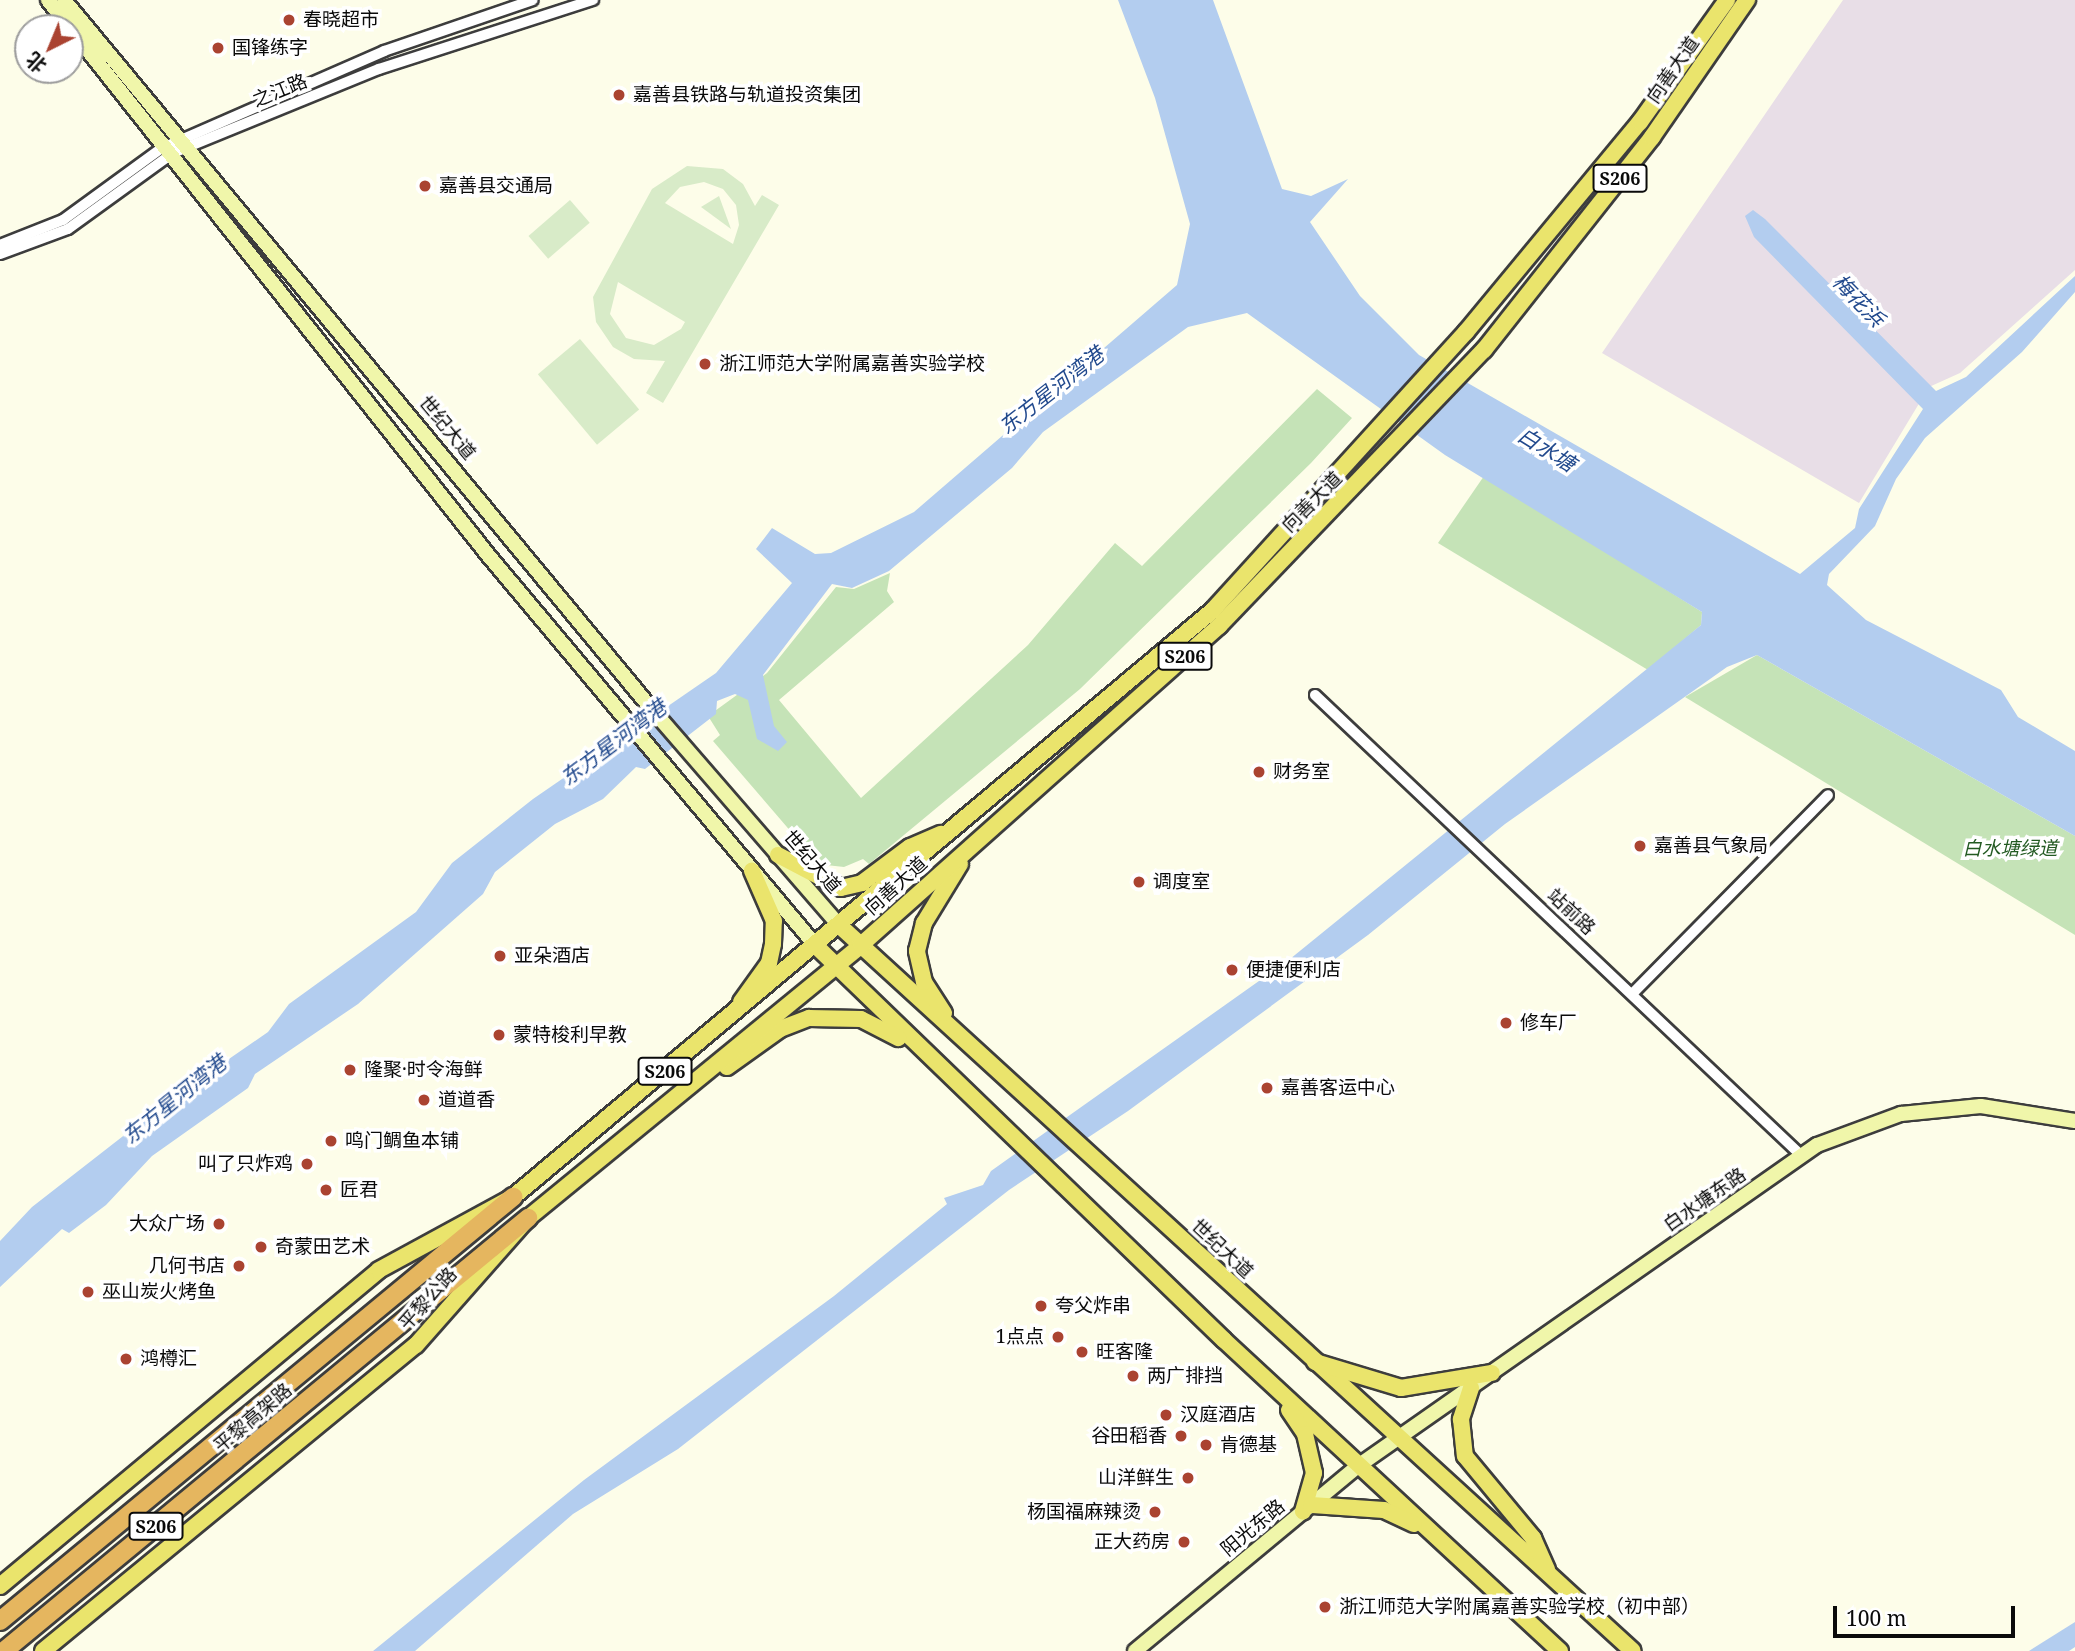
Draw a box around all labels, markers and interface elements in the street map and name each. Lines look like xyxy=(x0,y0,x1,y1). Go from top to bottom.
place label: 春晓超市 xyxy=(303,9,379,31)
marker: 春晓超市 xyxy=(281,12,297,28)
north arrow xyxy=(14,14,84,84)
street label: 向善大道 xyxy=(1642,32,1704,108)
place label: 国锋练字 xyxy=(232,37,308,59)
marker: 国锋练字 xyxy=(210,40,226,56)
text: 北 xyxy=(20,47,52,79)
street label: 之江路 xyxy=(249,70,311,112)
place label: 嘉善县铁路与轨道投资集团 xyxy=(633,84,861,106)
marker: 嘉善县铁路与轨道投资集团 xyxy=(611,87,627,103)
road number: S206 xyxy=(1592,163,1648,192)
place label: 嘉善县交通局 xyxy=(439,175,553,197)
marker: 嘉善县交通局 xyxy=(417,178,433,194)
water label: 梅花浜 xyxy=(1828,269,1890,331)
water label: 东方星河湾港 xyxy=(994,341,1108,439)
place label: 浙江师范大学附属嘉善实验学校 xyxy=(719,353,985,375)
marker: 浙江师范大学附属嘉善实验学校 xyxy=(697,356,713,372)
street label: 世纪大道 xyxy=(414,392,480,464)
water label: 白水塘 xyxy=(1514,422,1580,476)
street label: 向善大道 xyxy=(1277,467,1347,537)
road number: S206 xyxy=(1157,642,1213,670)
water label: 东方星河湾港 xyxy=(555,694,671,790)
place label: 财务室 xyxy=(1273,761,1330,783)
marker: 财务室 xyxy=(1251,764,1267,780)
street label: 世纪大道 xyxy=(778,826,846,898)
place label: 嘉善县气象局 xyxy=(1654,835,1768,857)
marker: 嘉善县气象局 xyxy=(1632,838,1648,854)
park label: 白水塘绿道 xyxy=(1963,838,2057,860)
street label: 向善大道 xyxy=(860,852,932,920)
place label: 调度室 xyxy=(1153,871,1210,893)
marker: 调度室 xyxy=(1131,874,1147,890)
street label: 站前路 xyxy=(1542,884,1600,940)
place label: 亚朵酒店 xyxy=(514,945,590,967)
marker: 亚朵酒店 xyxy=(492,948,508,964)
place label: 便捷便利店 xyxy=(1246,959,1341,981)
marker: 便捷便利店 xyxy=(1224,962,1240,978)
place label: 修车厂 xyxy=(1520,1012,1577,1034)
marker: 修车厂 xyxy=(1498,1015,1514,1031)
place label: 蒙特梭利早教 xyxy=(513,1024,627,1046)
marker: 蒙特梭利早教 xyxy=(491,1027,507,1043)
water label: 东方星河湾港 xyxy=(117,1050,231,1148)
road number: S206 xyxy=(637,1056,693,1086)
place label: 隆聚·时令海鲜 xyxy=(364,1059,483,1081)
marker: 隆聚·时令海鲜 xyxy=(342,1062,358,1078)
place label: 嘉善客运中心 xyxy=(1281,1077,1395,1099)
marker: 嘉善客运中心 xyxy=(1259,1080,1275,1096)
place label: 道道香 xyxy=(438,1089,495,1111)
marker: 道道香 xyxy=(416,1092,432,1108)
place label: 鸣门鲷鱼本铺 xyxy=(345,1130,459,1152)
marker: 鸣门鲷鱼本铺 xyxy=(323,1133,339,1149)
place label: 叫了只炸鸡 xyxy=(198,1153,293,1175)
marker: 叫了只炸鸡 xyxy=(299,1156,315,1172)
street label: 白水塘东路 xyxy=(1660,1163,1750,1237)
place label: 匠君 xyxy=(340,1179,378,1201)
marker: 匠君 xyxy=(318,1182,334,1198)
place label: 大众广场 xyxy=(129,1213,205,1235)
street label: 世纪大道 xyxy=(1186,1215,1258,1283)
marker: 大众广场 xyxy=(211,1216,227,1232)
place label: 奇蒙田艺术 xyxy=(275,1236,370,1258)
marker: 奇蒙田艺术 xyxy=(253,1239,269,1255)
place label: 几何书店 xyxy=(149,1255,225,1277)
marker: 几何书店 xyxy=(231,1258,247,1274)
street label: 平黎公路 xyxy=(394,1263,462,1335)
place label: 巫山炭火烤鱼 xyxy=(102,1281,216,1303)
marker: 巫山炭火烤鱼 xyxy=(80,1284,96,1300)
place label: 夸父炸串 xyxy=(1055,1295,1131,1317)
marker: 夸父炸串 xyxy=(1033,1298,1049,1314)
place label: 1点点 xyxy=(995,1326,1044,1348)
marker: 1点点 xyxy=(1050,1329,1066,1345)
place label: 旺客隆 xyxy=(1096,1341,1153,1363)
marker: 旺客隆 xyxy=(1074,1344,1090,1360)
place label: 鸿樽汇 xyxy=(140,1348,197,1370)
marker: 鸿樽汇 xyxy=(118,1351,134,1367)
place label: 两广排挡 xyxy=(1147,1365,1223,1387)
marker: 两广排挡 xyxy=(1125,1368,1141,1384)
street label: 平黎高架路 xyxy=(209,1379,297,1457)
place label: 汉庭酒店 xyxy=(1180,1404,1256,1426)
marker: 汉庭酒店 xyxy=(1158,1407,1174,1423)
place label: 谷田稻香 xyxy=(1091,1425,1167,1447)
marker: 谷田稻香 xyxy=(1173,1428,1189,1444)
place label: 肯德基 xyxy=(1220,1434,1277,1456)
marker: 肯德基 xyxy=(1198,1437,1214,1453)
place label: 山洋鲜生 xyxy=(1098,1467,1174,1489)
marker: 山洋鲜生 xyxy=(1180,1470,1196,1486)
street label: 阳光东路 xyxy=(1217,1495,1289,1561)
place label: 杨国福麻辣烫 xyxy=(1027,1501,1141,1523)
marker: 杨国福麻辣烫 xyxy=(1147,1504,1163,1520)
road number: S206 xyxy=(128,1512,184,1540)
place label: 正大药房 xyxy=(1094,1531,1170,1553)
marker: 正大药房 xyxy=(1176,1534,1192,1550)
scale bar xyxy=(1837,1592,2019,1636)
place label: 浙江师范大学附属嘉善实验学校（初中部） xyxy=(1339,1596,1700,1618)
marker: 浙江师范大学附属嘉善实验学校（初中部） xyxy=(1317,1599,1333,1615)
text: 100 m xyxy=(1846,1604,1907,1632)

